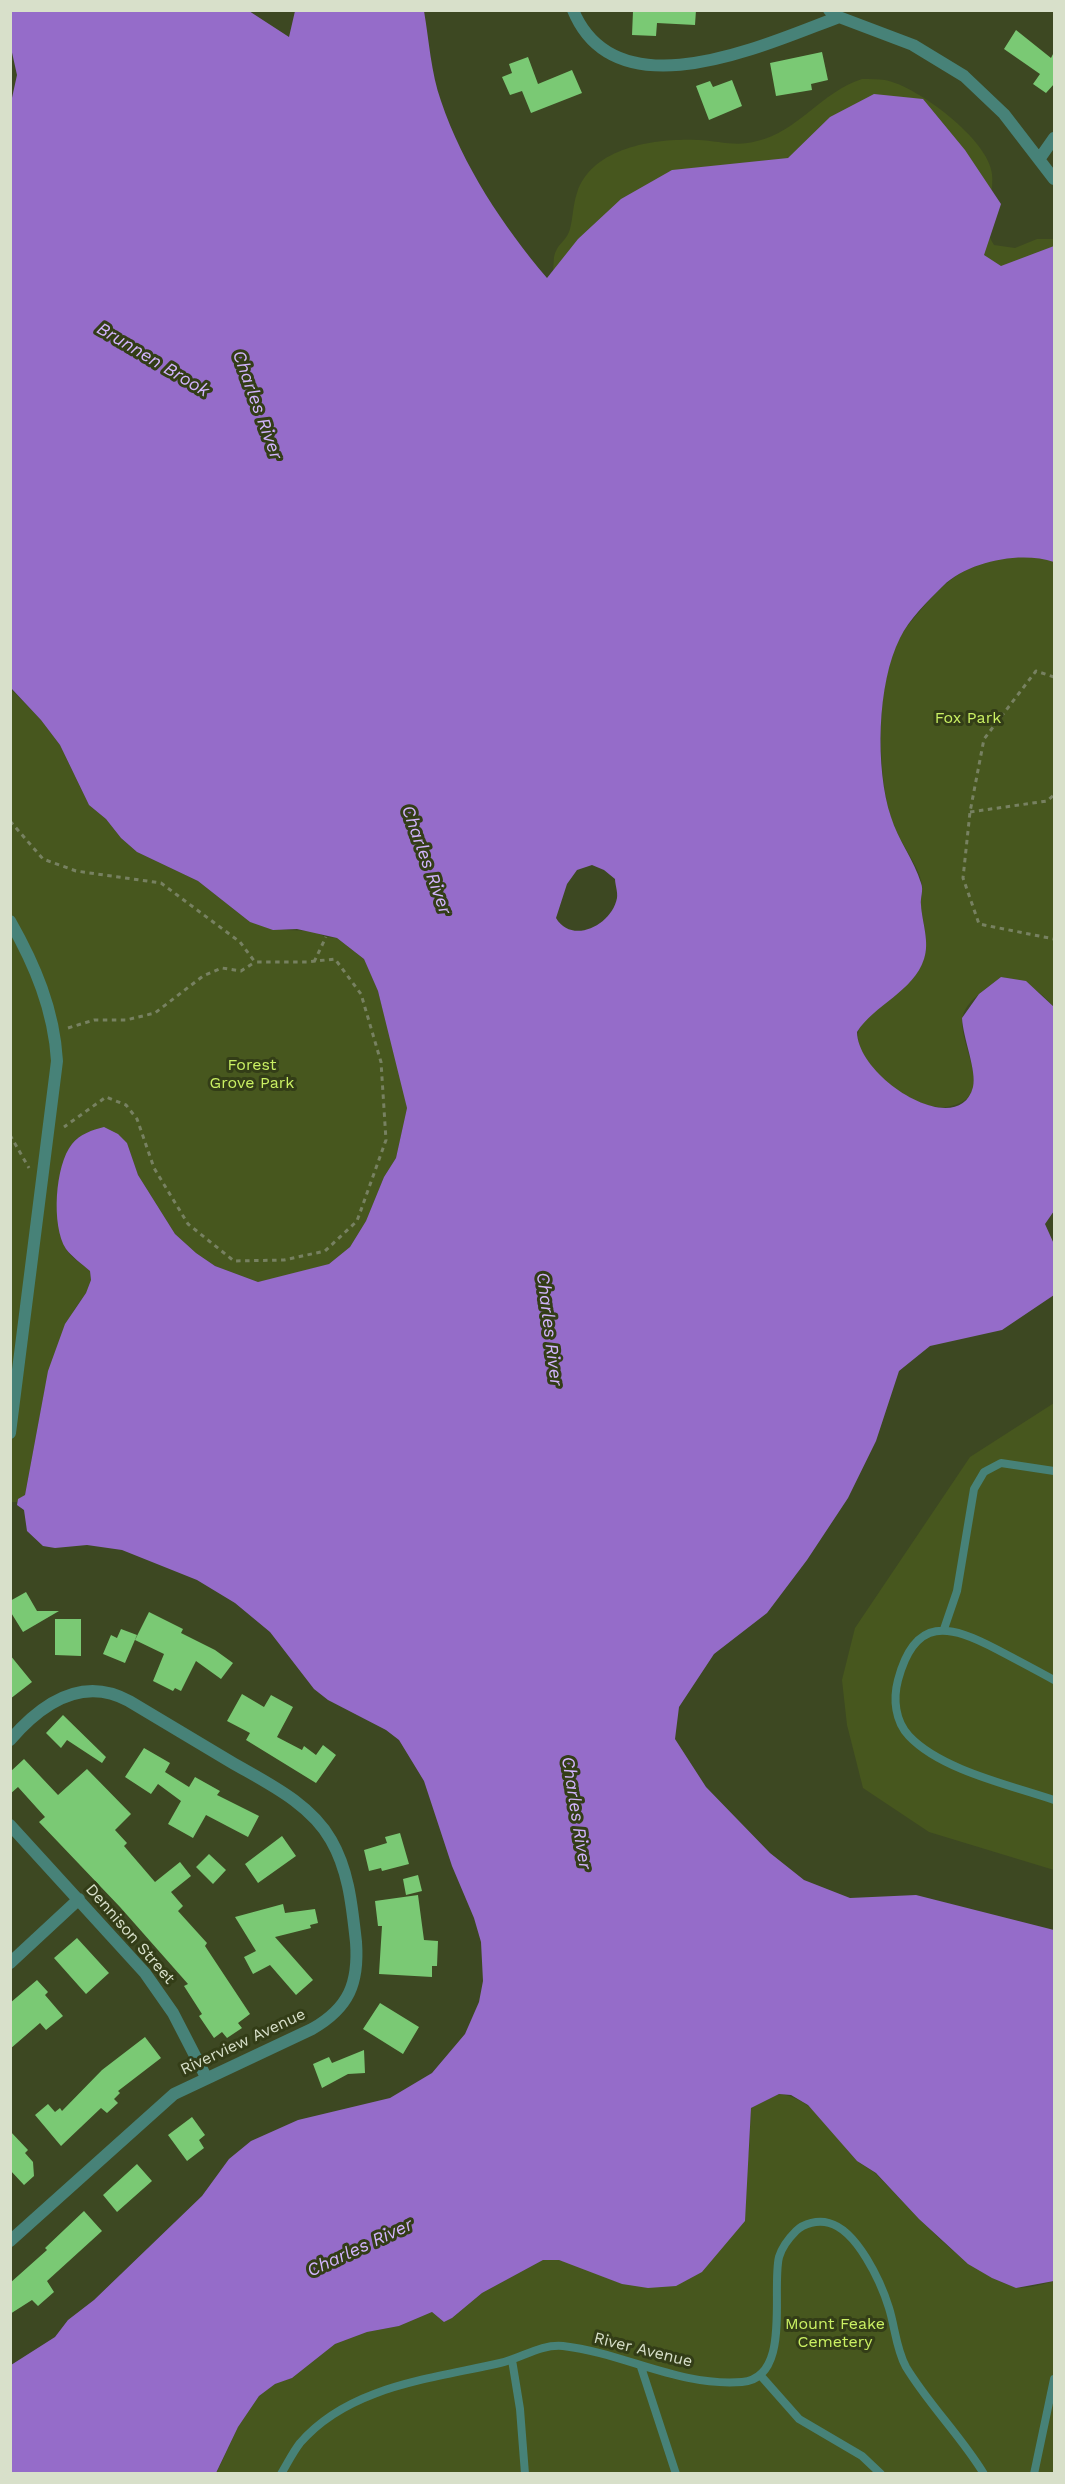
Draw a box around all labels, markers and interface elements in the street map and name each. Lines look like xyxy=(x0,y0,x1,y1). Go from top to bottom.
water label: Brunnen Brook xyxy=(93,318,213,402)
water label: Charles River xyxy=(227,348,287,462)
park label: Fox Park xyxy=(935,708,1001,728)
water label: Charles River xyxy=(396,803,456,917)
park label: Forest Grove Park xyxy=(210,1055,294,1093)
water label: Charles River xyxy=(531,1271,567,1387)
water label: Charles River xyxy=(556,1755,596,1871)
street label: Dennison Street xyxy=(81,1880,179,1988)
street label: Riverview Avenue xyxy=(177,2005,309,2079)
water label: Charles River xyxy=(304,2214,416,2282)
park label: Mount Feake Cemetery xyxy=(785,2314,885,2352)
street label: River Avenue xyxy=(592,2328,694,2372)

